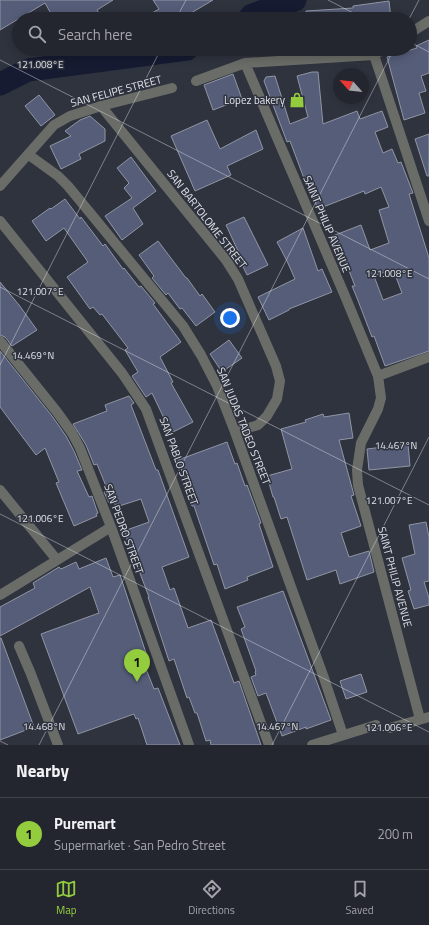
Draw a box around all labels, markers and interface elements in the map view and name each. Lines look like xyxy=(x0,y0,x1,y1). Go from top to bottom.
search box xyxy=(12,12,417,56)
icon: search xyxy=(26,23,48,45)
text: Search here xyxy=(58,23,132,46)
text: 121.008°E xyxy=(17,57,64,72)
north arrow xyxy=(333,68,369,104)
street label: SAN FELIPE STREET xyxy=(69,71,163,111)
shop icon: Lopez bakery xyxy=(288,91,306,109)
place label: Lopez bakery xyxy=(224,92,286,108)
street label: SAN BARTOLOME STREET xyxy=(163,166,251,272)
street label: SAINT PHILIP AVENUE xyxy=(299,173,355,275)
text: 121.008°E xyxy=(366,266,413,281)
text: 121.007°E xyxy=(17,284,64,299)
your location xyxy=(220,308,240,328)
text: 14.469°N xyxy=(12,348,54,363)
street label: SAN JUDAS TADEO STREET xyxy=(213,365,275,487)
street label: SAN PABLO STREET xyxy=(156,415,202,508)
text: 14.467°N xyxy=(375,438,417,453)
street label: SAN PEDRO STREET xyxy=(100,482,148,577)
text: 121.007°E xyxy=(366,493,413,508)
text: 121.006°E xyxy=(17,511,64,526)
street label: SAINT PHILIP AVENUE xyxy=(374,525,416,629)
pin: 1 xyxy=(124,649,150,682)
text: 14.468°N xyxy=(23,719,65,734)
text: 14.467°N xyxy=(256,719,298,734)
text: 121.006°E xyxy=(366,720,413,735)
text: Nearby xyxy=(16,758,69,784)
text: Puremart xyxy=(54,812,116,835)
text: 1 xyxy=(25,824,33,844)
text: 200 m xyxy=(377,824,413,844)
text: Supermarket · San Pedro Street xyxy=(54,835,226,855)
tab: Map xyxy=(55,878,77,918)
tab: Directions xyxy=(188,878,235,918)
tab: Saved xyxy=(346,878,374,918)

